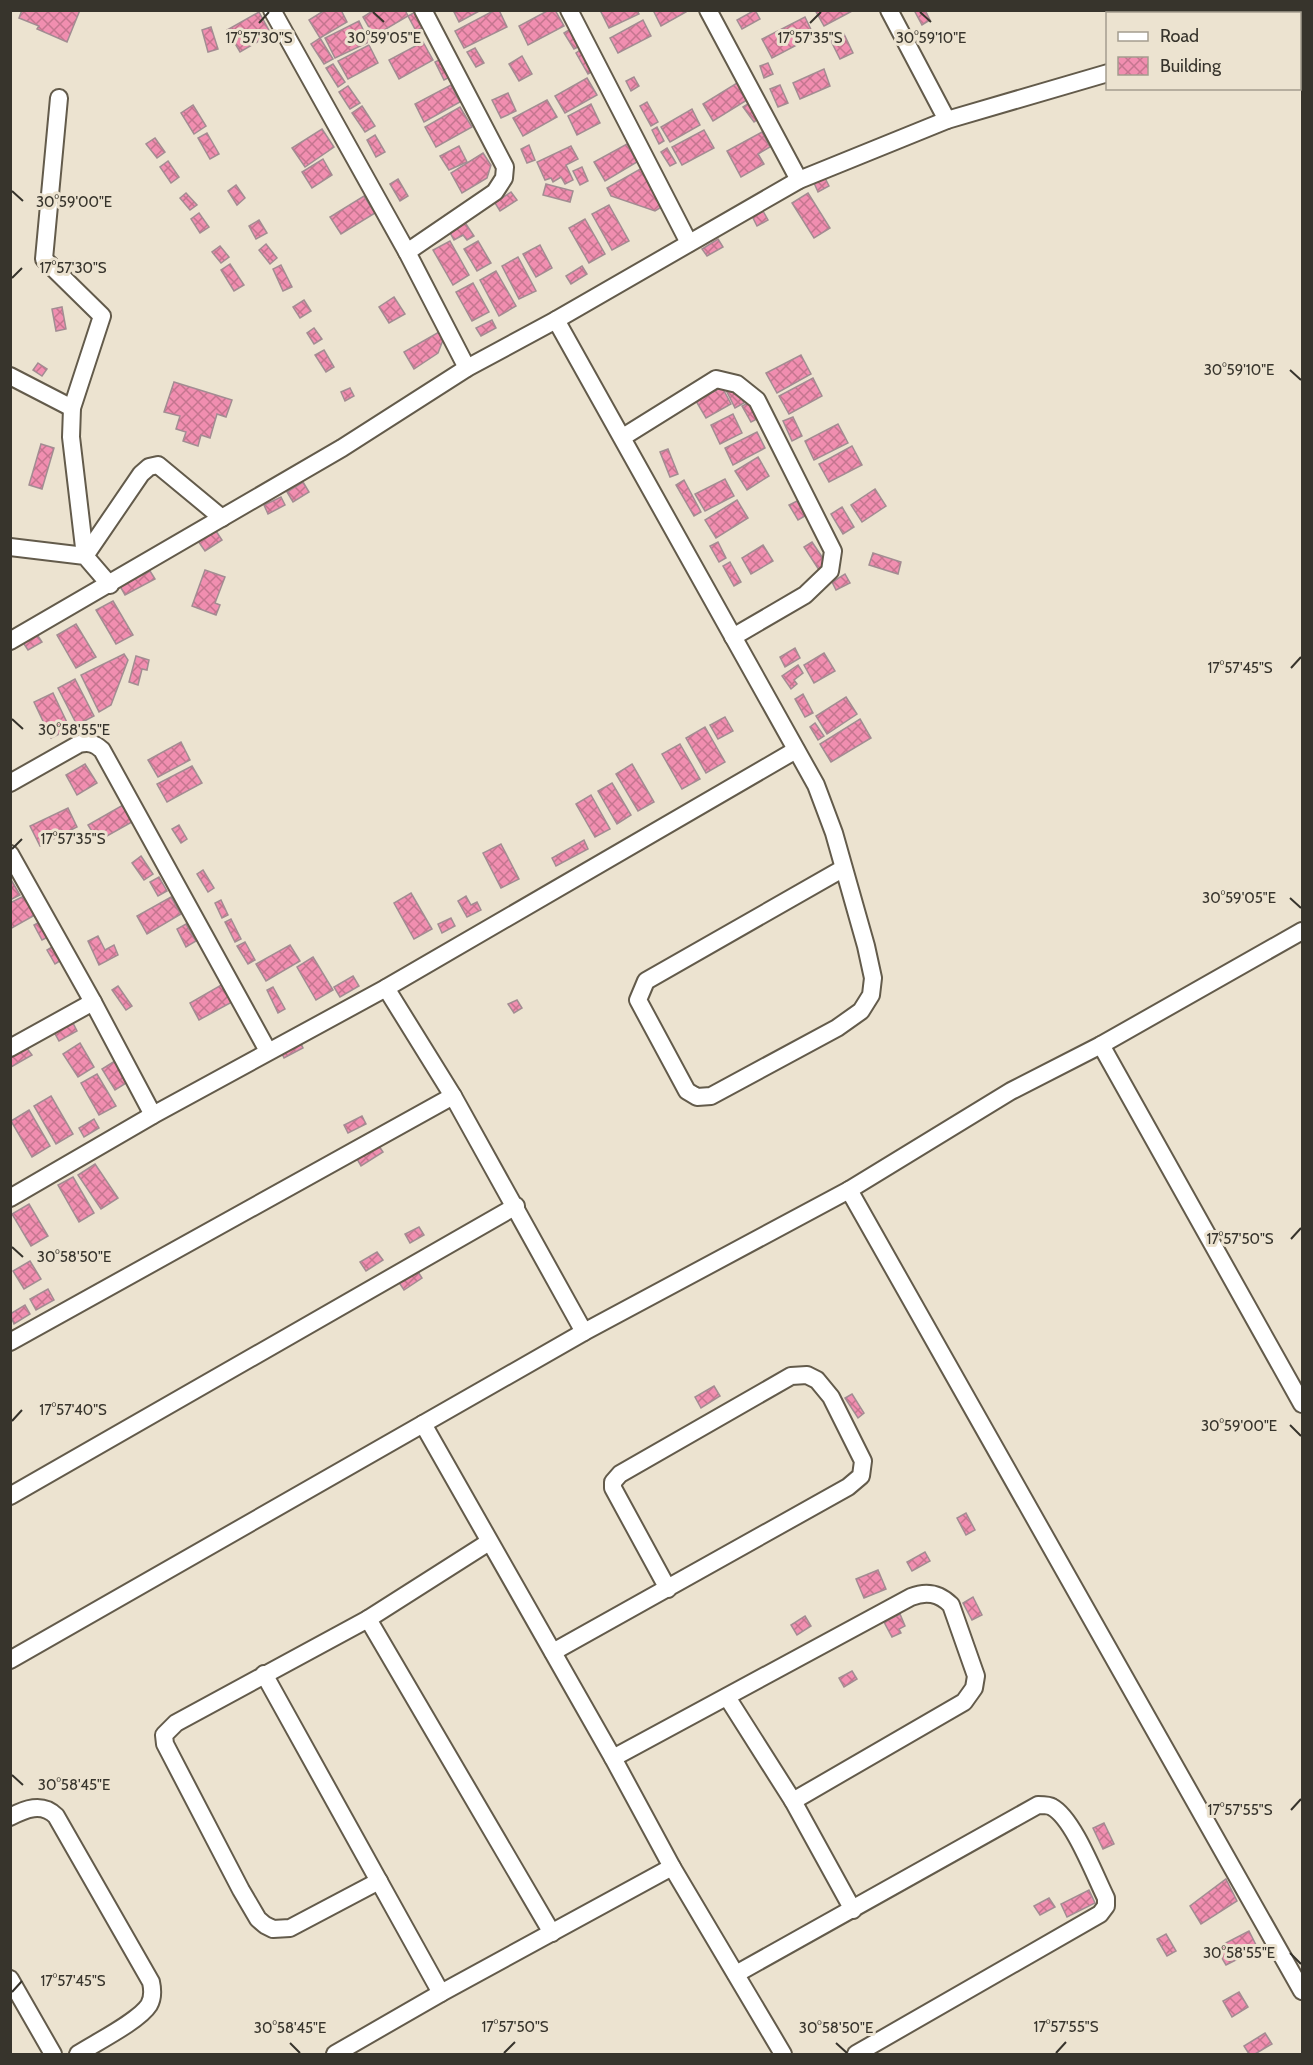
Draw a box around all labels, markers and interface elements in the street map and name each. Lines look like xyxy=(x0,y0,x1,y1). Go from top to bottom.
legend xyxy=(1106,12,1301,90)
text: Road xyxy=(1160,25,1199,47)
text: 17°57'30"S xyxy=(225,29,293,47)
text: 30°59'05"E xyxy=(347,29,421,47)
text: 17°57'35"S xyxy=(778,29,843,47)
text: 30°59'10"E xyxy=(896,29,966,47)
text: Building xyxy=(1160,55,1222,77)
text: 30°59'00"E xyxy=(36,193,112,211)
text: 17°57'30"S xyxy=(39,259,107,277)
text: 30°59'10"E xyxy=(1204,361,1274,379)
text: 17°57'45"S xyxy=(1207,659,1273,677)
text: 30°58'55"E xyxy=(38,721,110,739)
text: 17°57'35"S xyxy=(41,830,106,848)
text: 30°59'05"E xyxy=(1202,889,1276,907)
text: 17°57'50"S xyxy=(1206,1230,1274,1248)
text: 30°58'50"E xyxy=(37,1248,111,1266)
text: 17°57'40"S xyxy=(39,1401,107,1419)
text: 30°59'00"E xyxy=(1201,1417,1277,1435)
text: 30°58'45"E xyxy=(38,1776,110,1794)
text: 17°57'55"S xyxy=(1208,1801,1273,1819)
text: 30°58'55"E xyxy=(1203,1944,1275,1962)
text: 17°57'45"S xyxy=(40,1972,106,1990)
text: 17°57'50"S xyxy=(481,2018,549,2036)
text: 17°57'55"S xyxy=(1034,2018,1099,2036)
text: 30°58'45"E xyxy=(254,2019,326,2037)
text: 30°58'50"E xyxy=(799,2019,873,2037)

